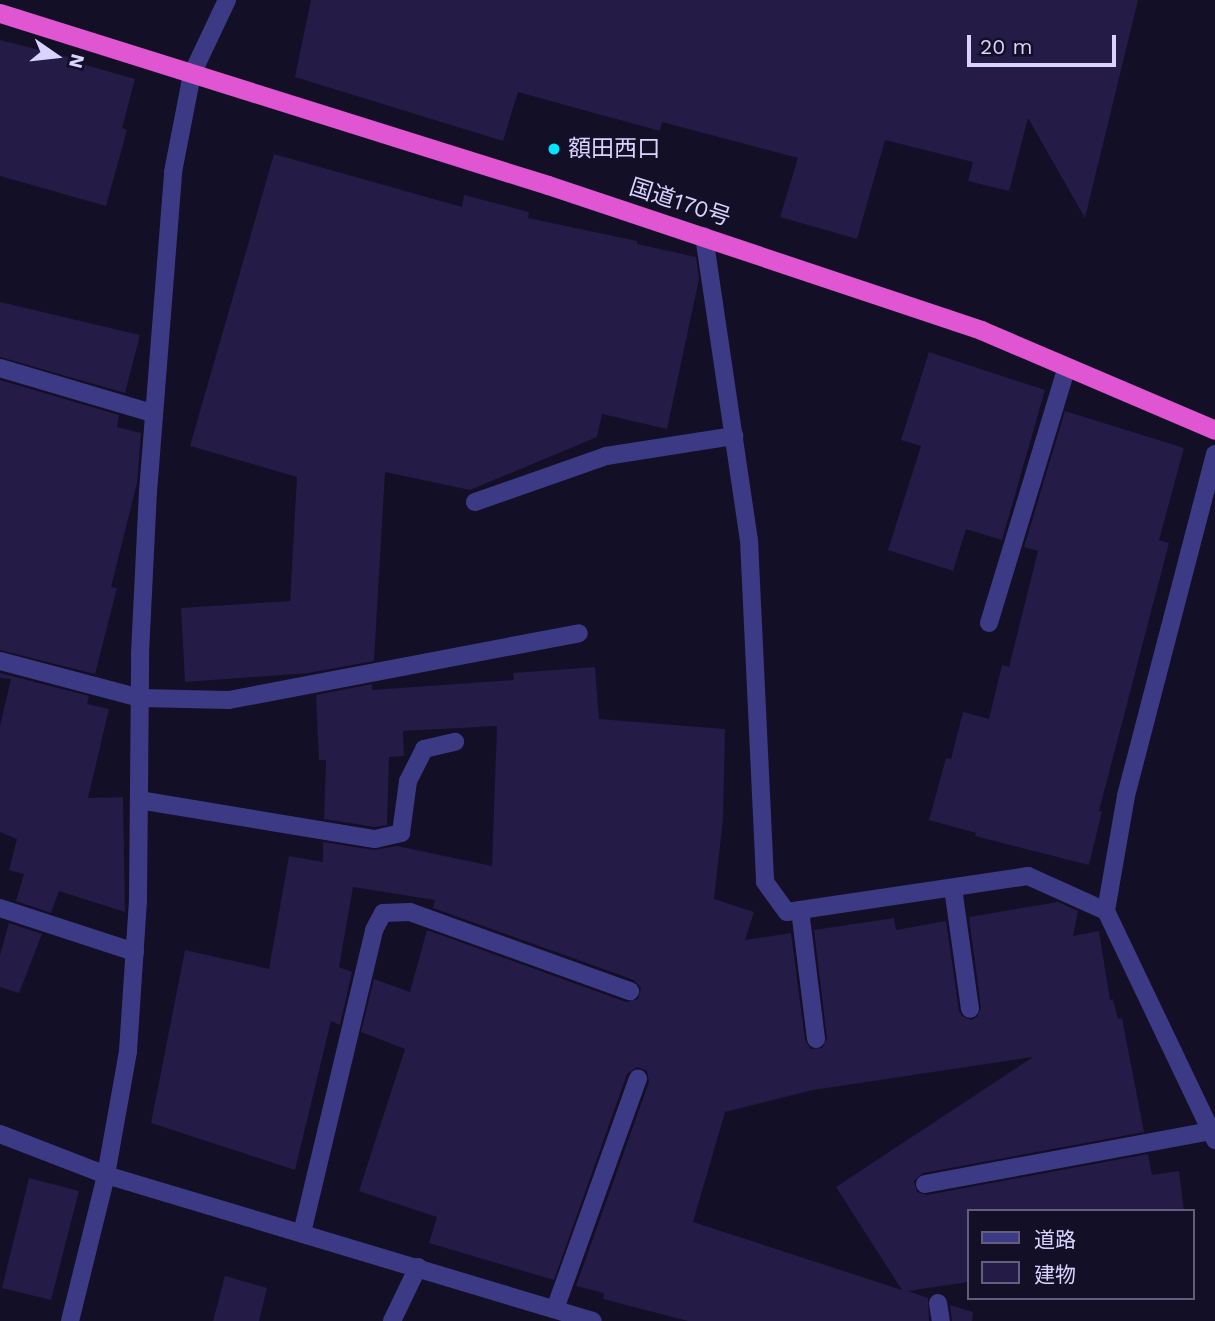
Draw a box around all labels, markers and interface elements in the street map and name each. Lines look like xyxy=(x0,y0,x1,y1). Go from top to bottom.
north arrow xyxy=(21,21,91,91)
scale bar xyxy=(970,21,1119,65)
text: 20 m xyxy=(980,34,1032,59)
text: N xyxy=(64,52,90,71)
place label: 額田西口 xyxy=(568,135,660,163)
marker: 額田西口 xyxy=(546,141,562,157)
street label: 国道170号 xyxy=(626,174,734,232)
legend xyxy=(967,1209,1194,1300)
text: 道路 xyxy=(1034,1227,1076,1252)
text: 建物 xyxy=(1034,1262,1076,1287)

